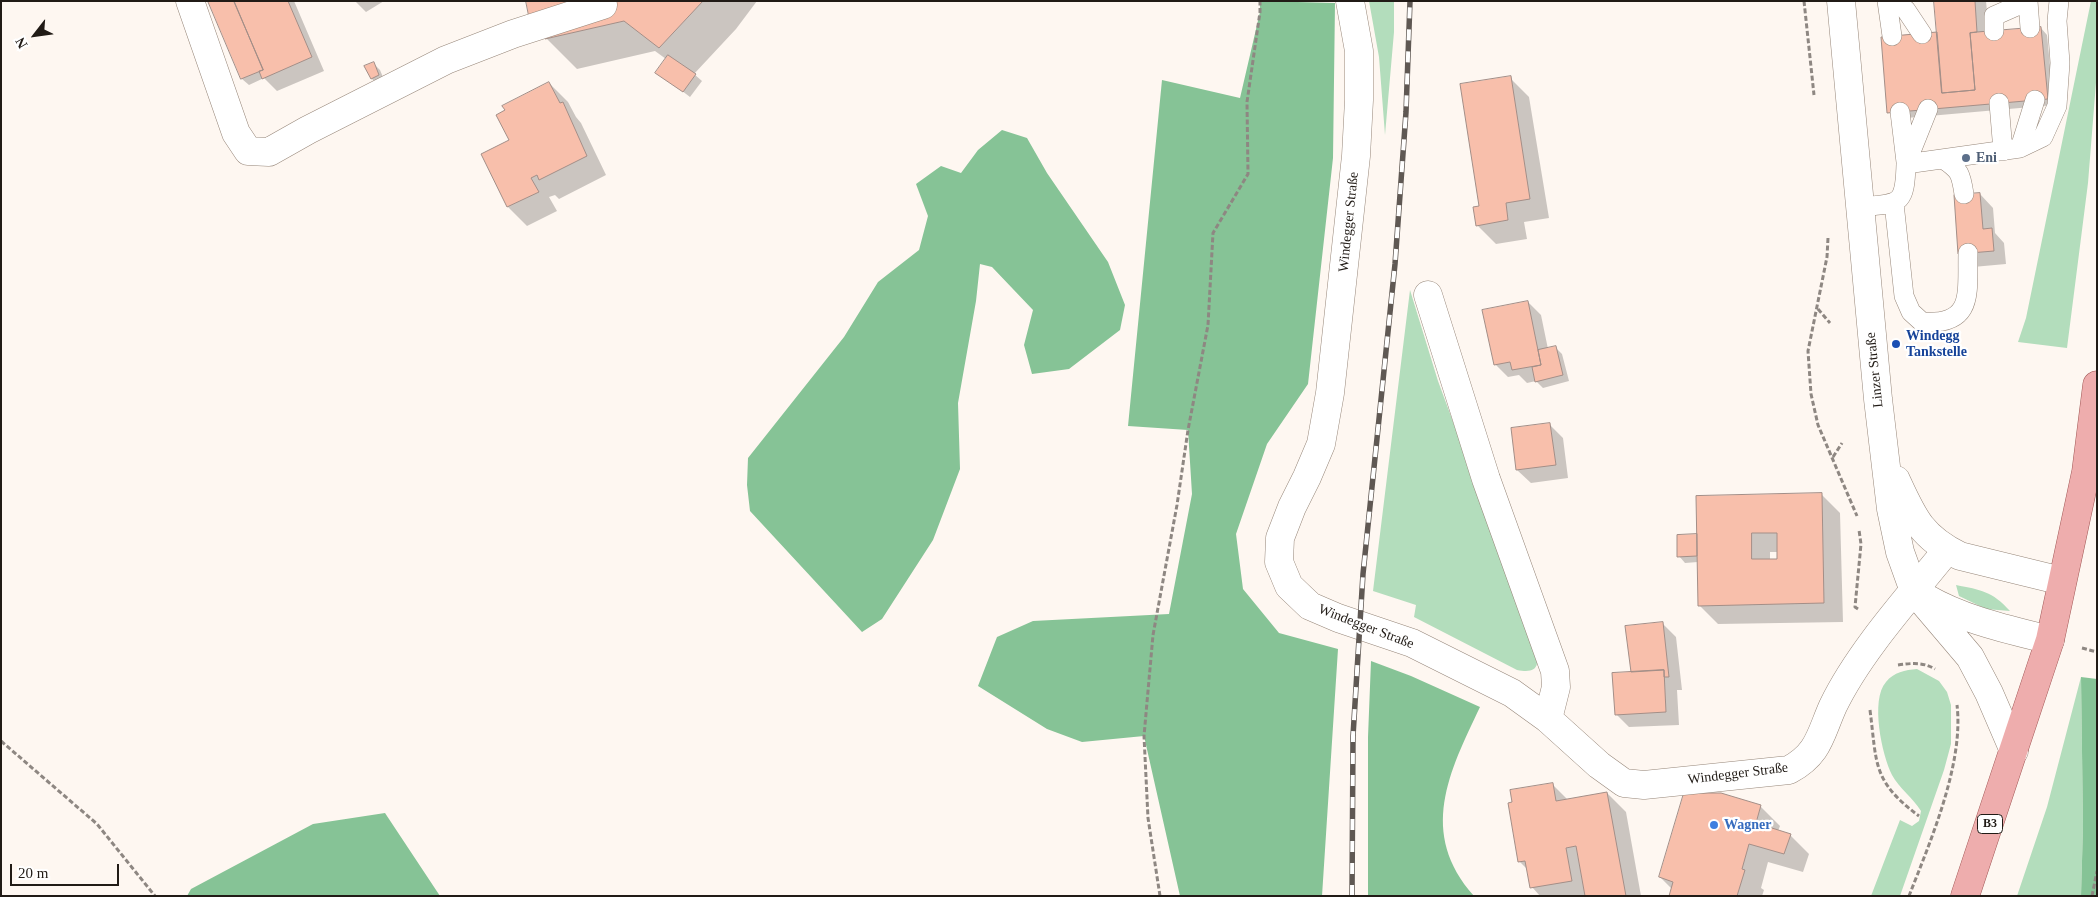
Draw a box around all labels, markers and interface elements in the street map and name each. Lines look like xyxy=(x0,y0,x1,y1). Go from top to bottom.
north arrow xyxy=(10,10,60,60)
text: N xyxy=(13,35,31,51)
place label: Eni xyxy=(1976,150,1997,166)
marker: Eni xyxy=(1960,152,1972,164)
street label: Windegger Straße xyxy=(1335,171,1363,273)
place label: Windegg Tankstelle xyxy=(1906,328,1967,361)
street label: Linzer Straße xyxy=(1863,331,1887,409)
marker: Windegg Tankstelle xyxy=(1890,338,1902,350)
street label: Windegger Straße xyxy=(1316,601,1416,653)
street label: Windegger Straße xyxy=(1687,760,1789,788)
road number: B3 xyxy=(1978,814,2002,834)
place label: Wagner xyxy=(1724,817,1771,833)
marker: Wagner xyxy=(1708,819,1720,831)
scale bar xyxy=(12,854,121,886)
text: 20 m xyxy=(18,865,48,881)

